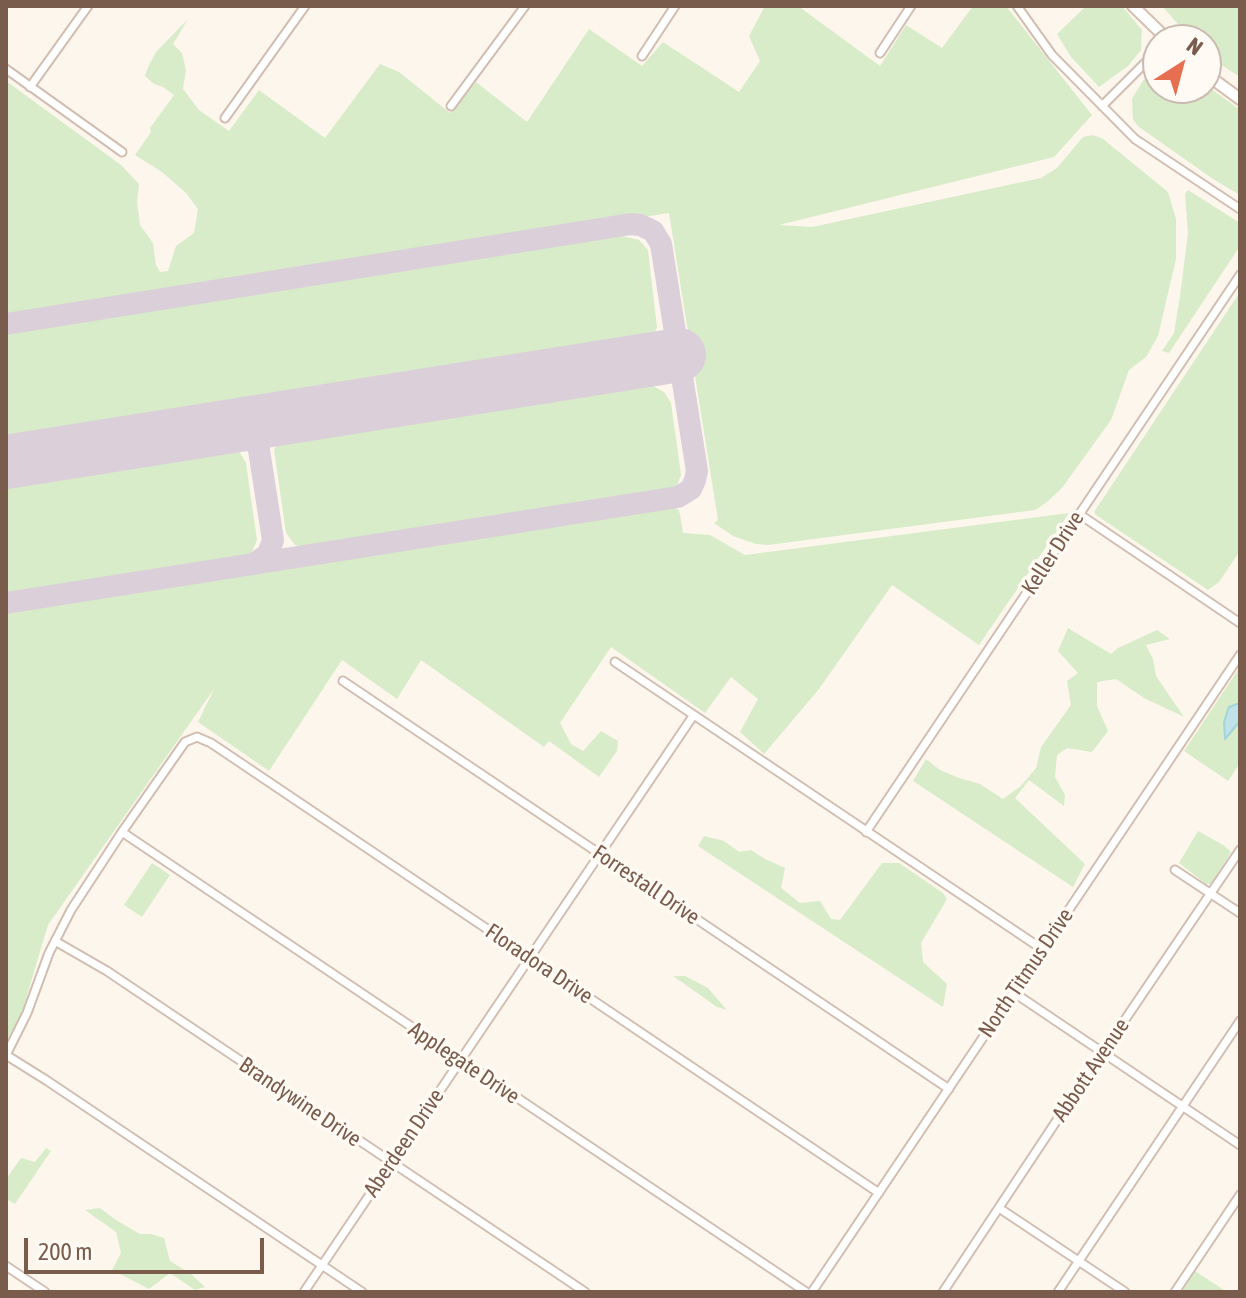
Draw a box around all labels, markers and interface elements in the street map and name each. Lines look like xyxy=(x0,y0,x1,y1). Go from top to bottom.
north arrow xyxy=(1142,24,1222,104)
text: N xyxy=(1182,32,1208,61)
street label: Keller Drive xyxy=(1016,506,1090,600)
street label: Forrestall Drive xyxy=(587,840,705,930)
street label: North Titmus Drive xyxy=(973,903,1079,1043)
street label: Floradora Drive xyxy=(480,918,598,1010)
street label: Abbott Avenue xyxy=(1047,1013,1135,1127)
street label: Applegate Drive xyxy=(403,1016,525,1110)
street label: Brandywine Drive xyxy=(234,1052,366,1152)
street label: Aberdeen Drive xyxy=(358,1084,450,1202)
scale bar xyxy=(28,1222,268,1272)
text: 200 m xyxy=(38,1238,92,1265)

